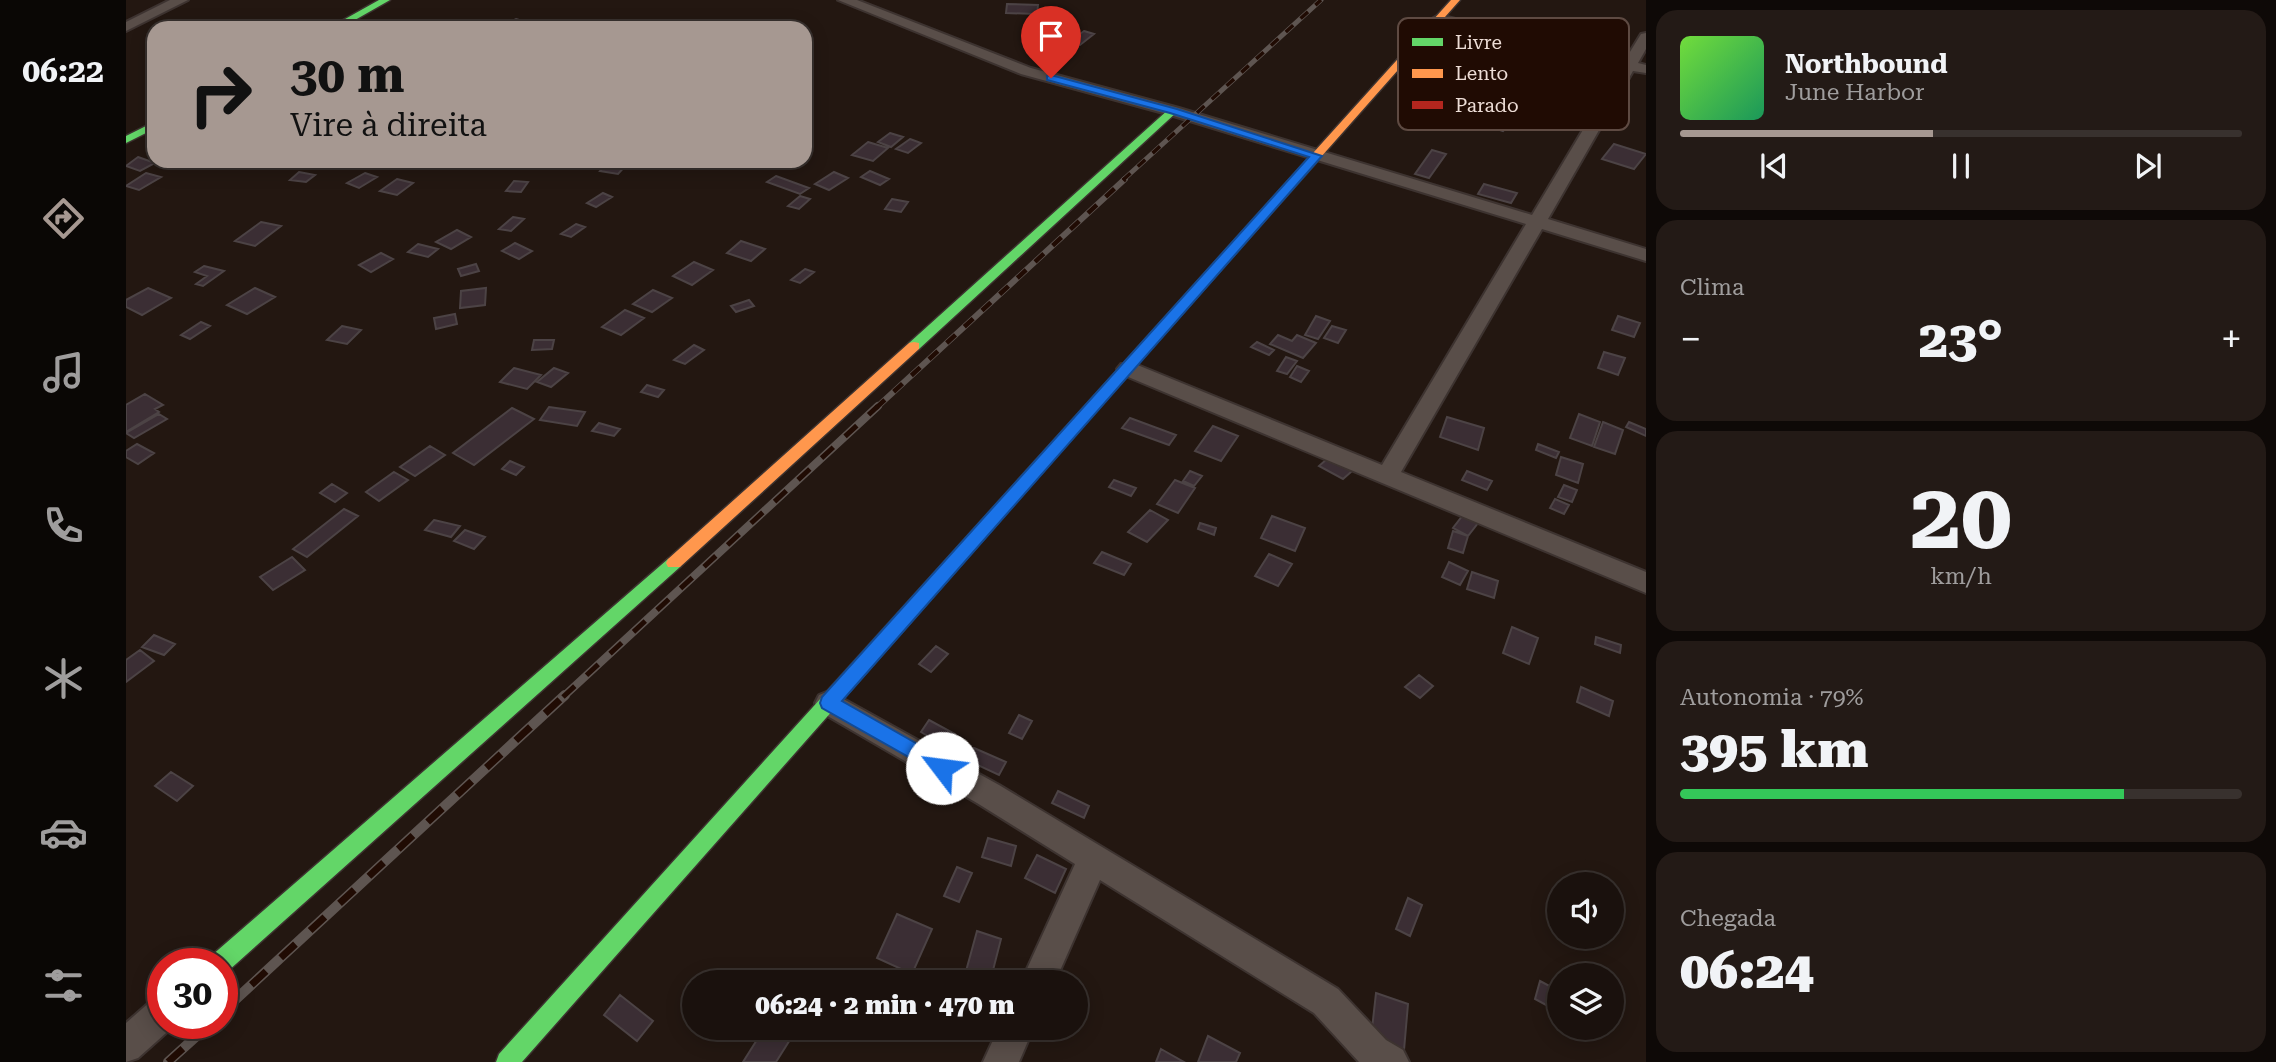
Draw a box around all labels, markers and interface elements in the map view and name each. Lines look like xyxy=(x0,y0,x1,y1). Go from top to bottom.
pin xyxy=(1021,6,1081,78)
icon: arrive xyxy=(1032,17,1070,55)
legend xyxy=(1398,18,1629,130)
text: Livre xyxy=(1455,31,1502,54)
text: 30 m xyxy=(290,47,405,104)
icon: right xyxy=(175,49,266,140)
text: Northbound xyxy=(1785,49,1948,79)
text: 06:22 xyxy=(22,52,104,90)
text: Lento xyxy=(1455,62,1508,85)
text: June Harbor xyxy=(1785,79,1925,106)
text: Parado xyxy=(1455,94,1519,117)
text: Vire à direita xyxy=(290,106,487,144)
icon: previous xyxy=(1755,147,1793,185)
icon: pause xyxy=(1942,147,1980,185)
icon: next xyxy=(2129,147,2167,185)
icon: directions xyxy=(39,194,88,243)
text: Clima xyxy=(1680,274,1744,301)
text: 23° xyxy=(1919,309,2003,370)
text: − xyxy=(1680,317,1701,361)
text: + xyxy=(2221,317,2242,361)
icon: music xyxy=(39,348,88,397)
text: 20 xyxy=(1910,464,2012,570)
icon: phone xyxy=(39,501,88,550)
text: km/h xyxy=(1930,563,1992,590)
icon: climate xyxy=(39,654,88,703)
text: Autonomia · 79% xyxy=(1680,684,1864,711)
text: 395 km xyxy=(1680,719,1868,780)
position arrow xyxy=(905,731,979,805)
icon: car xyxy=(39,808,88,857)
map controls xyxy=(1547,872,1624,1040)
button: sound xyxy=(1547,872,1624,949)
text: Chegada xyxy=(1680,905,1776,932)
text: 06:24 xyxy=(1680,940,1814,1001)
speed limit sign: 30 xyxy=(147,948,238,1039)
icon: filters xyxy=(39,961,88,1010)
button: layers xyxy=(1547,963,1624,1040)
text: 06:24 · 2 min · 470 m xyxy=(755,990,1015,1020)

